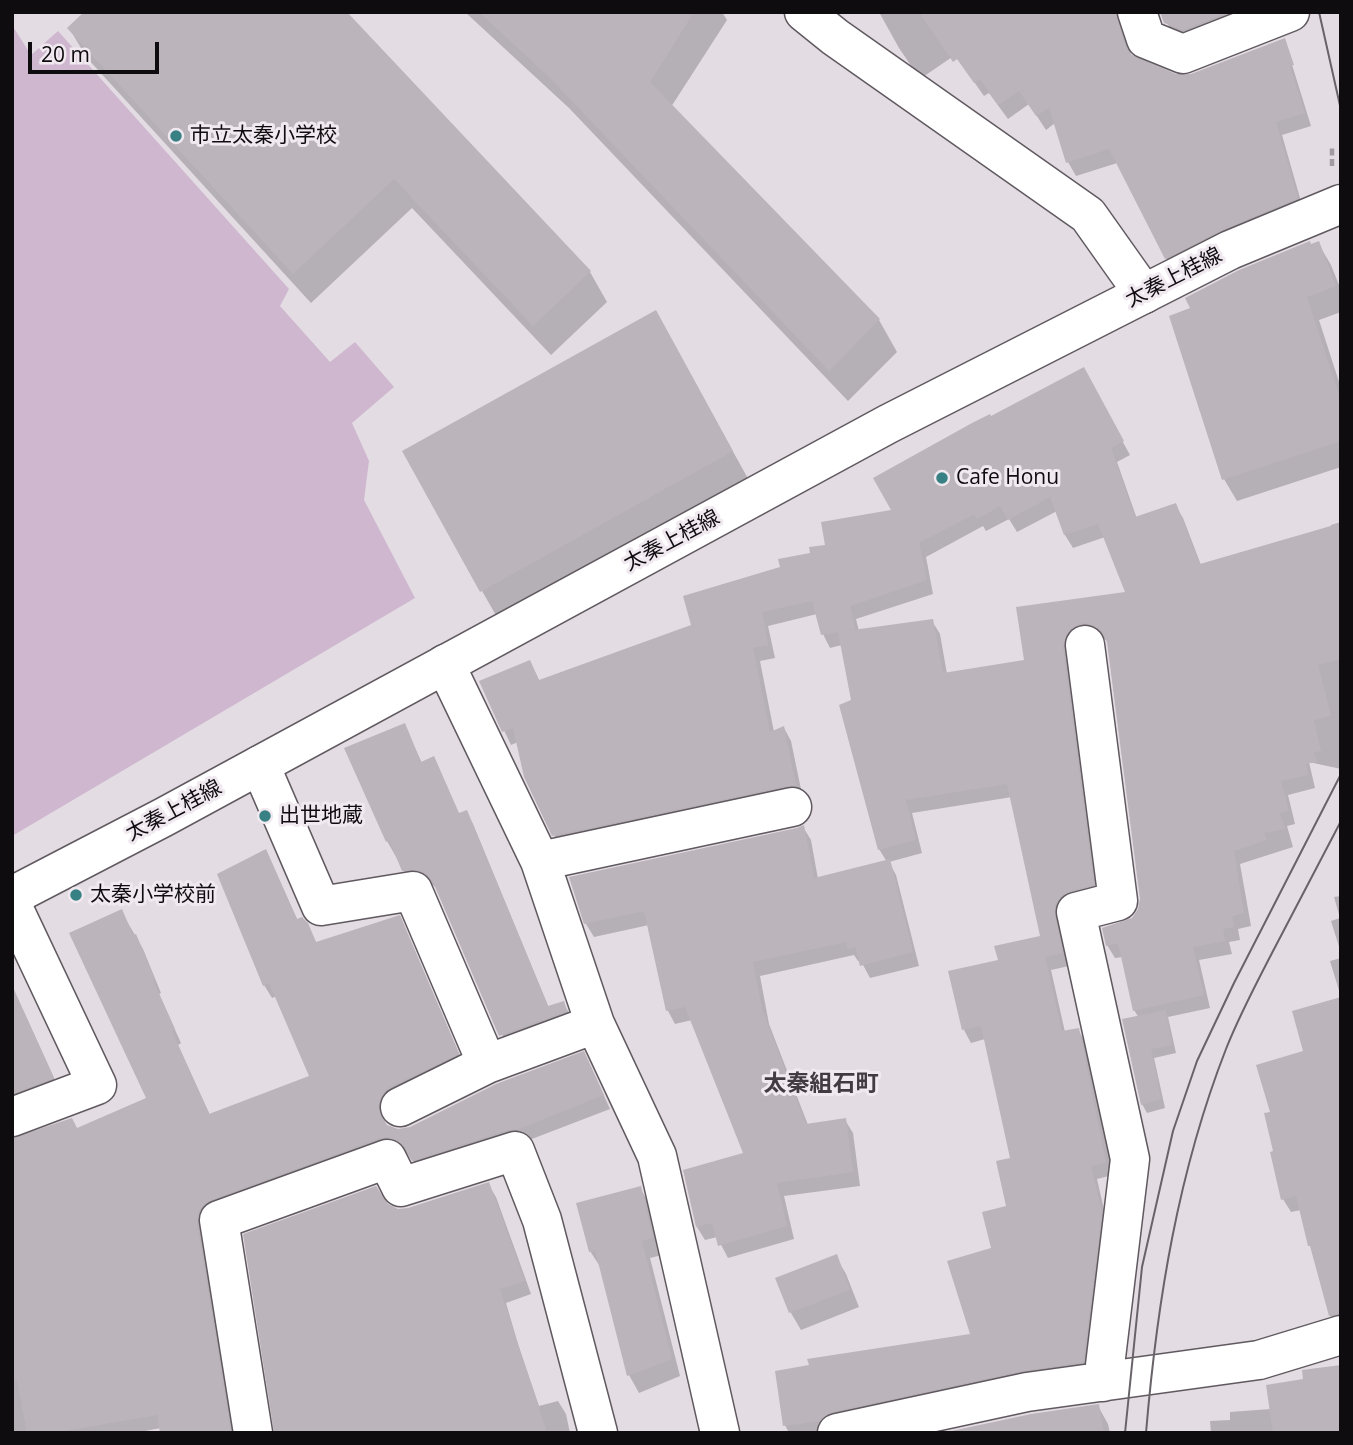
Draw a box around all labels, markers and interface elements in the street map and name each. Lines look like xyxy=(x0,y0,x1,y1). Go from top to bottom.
scale bar xyxy=(32,28,163,72)
text: 20 m xyxy=(41,40,90,68)
place label: 市立太秦小学校 xyxy=(190,123,337,149)
marker: 市立太秦小学校 xyxy=(168,128,184,144)
street label: 太秦上桂線 xyxy=(1122,243,1226,313)
place label: Cafe Honu xyxy=(956,465,1059,491)
marker: Cafe Honu xyxy=(934,470,950,486)
street label: 太秦上桂線 xyxy=(620,505,724,577)
street label: 太秦上桂線 xyxy=(122,775,226,847)
place label: 出世地蔵 xyxy=(279,803,363,829)
marker: 出世地蔵 xyxy=(257,808,273,824)
place label: 太秦小学校前 xyxy=(90,882,216,908)
marker: 太秦小学校前 xyxy=(68,887,84,903)
district label: 太秦組石町 xyxy=(764,1070,878,1098)

